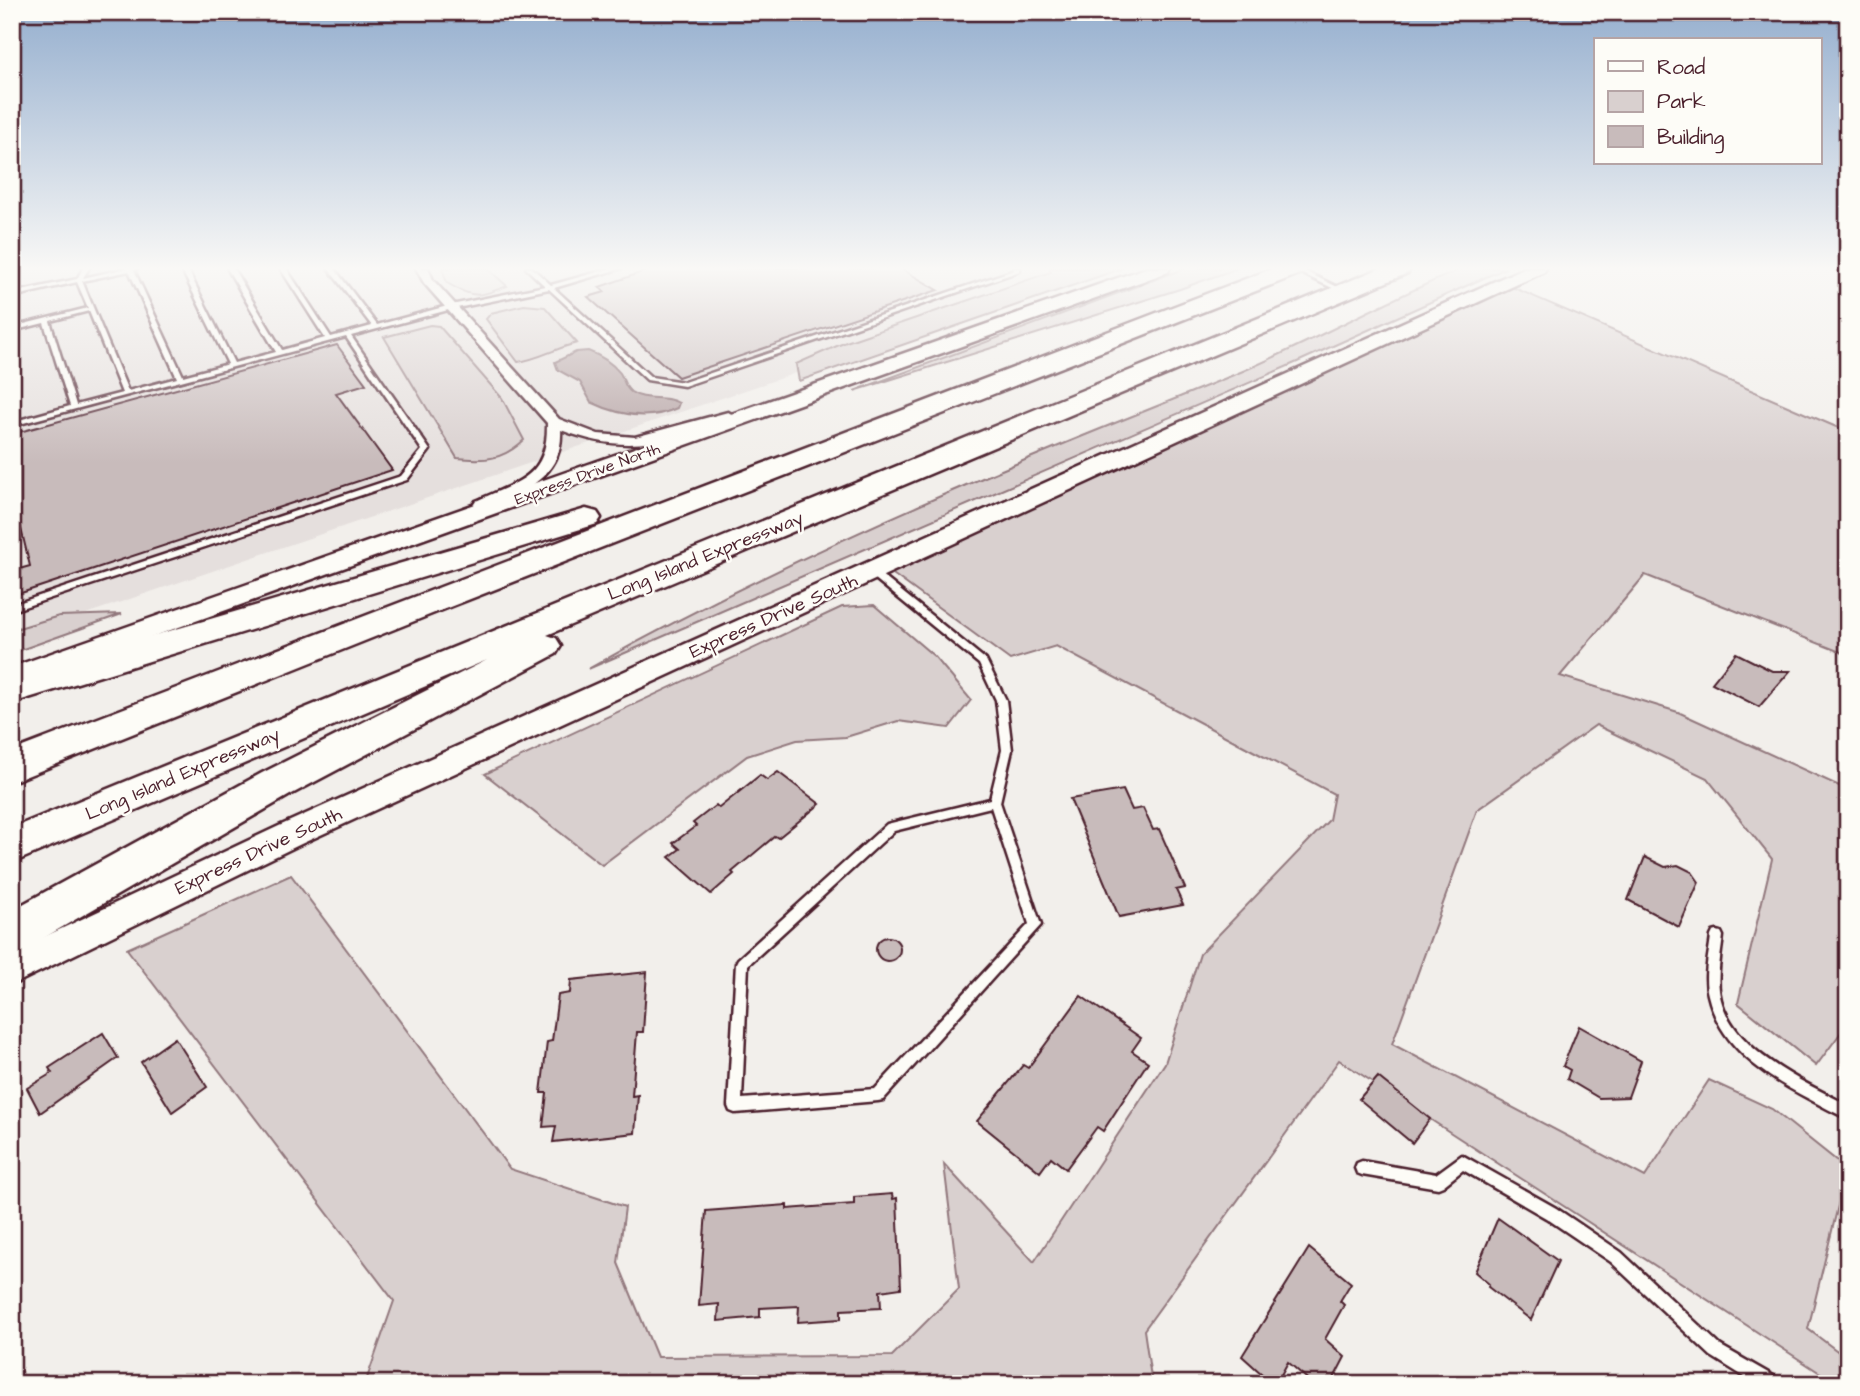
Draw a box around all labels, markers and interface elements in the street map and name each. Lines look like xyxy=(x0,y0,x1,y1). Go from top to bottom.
legend xyxy=(1594,38,1822,164)
text: Road xyxy=(1657,53,1705,82)
text: Park xyxy=(1657,87,1706,116)
text: Building xyxy=(1657,123,1725,154)
street label: Express Drive North xyxy=(512,437,663,510)
street label: Long Island Expressway xyxy=(604,505,808,609)
street label: Express Drive South xyxy=(685,567,862,666)
street label: Long Island Expressway xyxy=(81,721,285,829)
street label: Express Drive South xyxy=(171,801,347,902)

